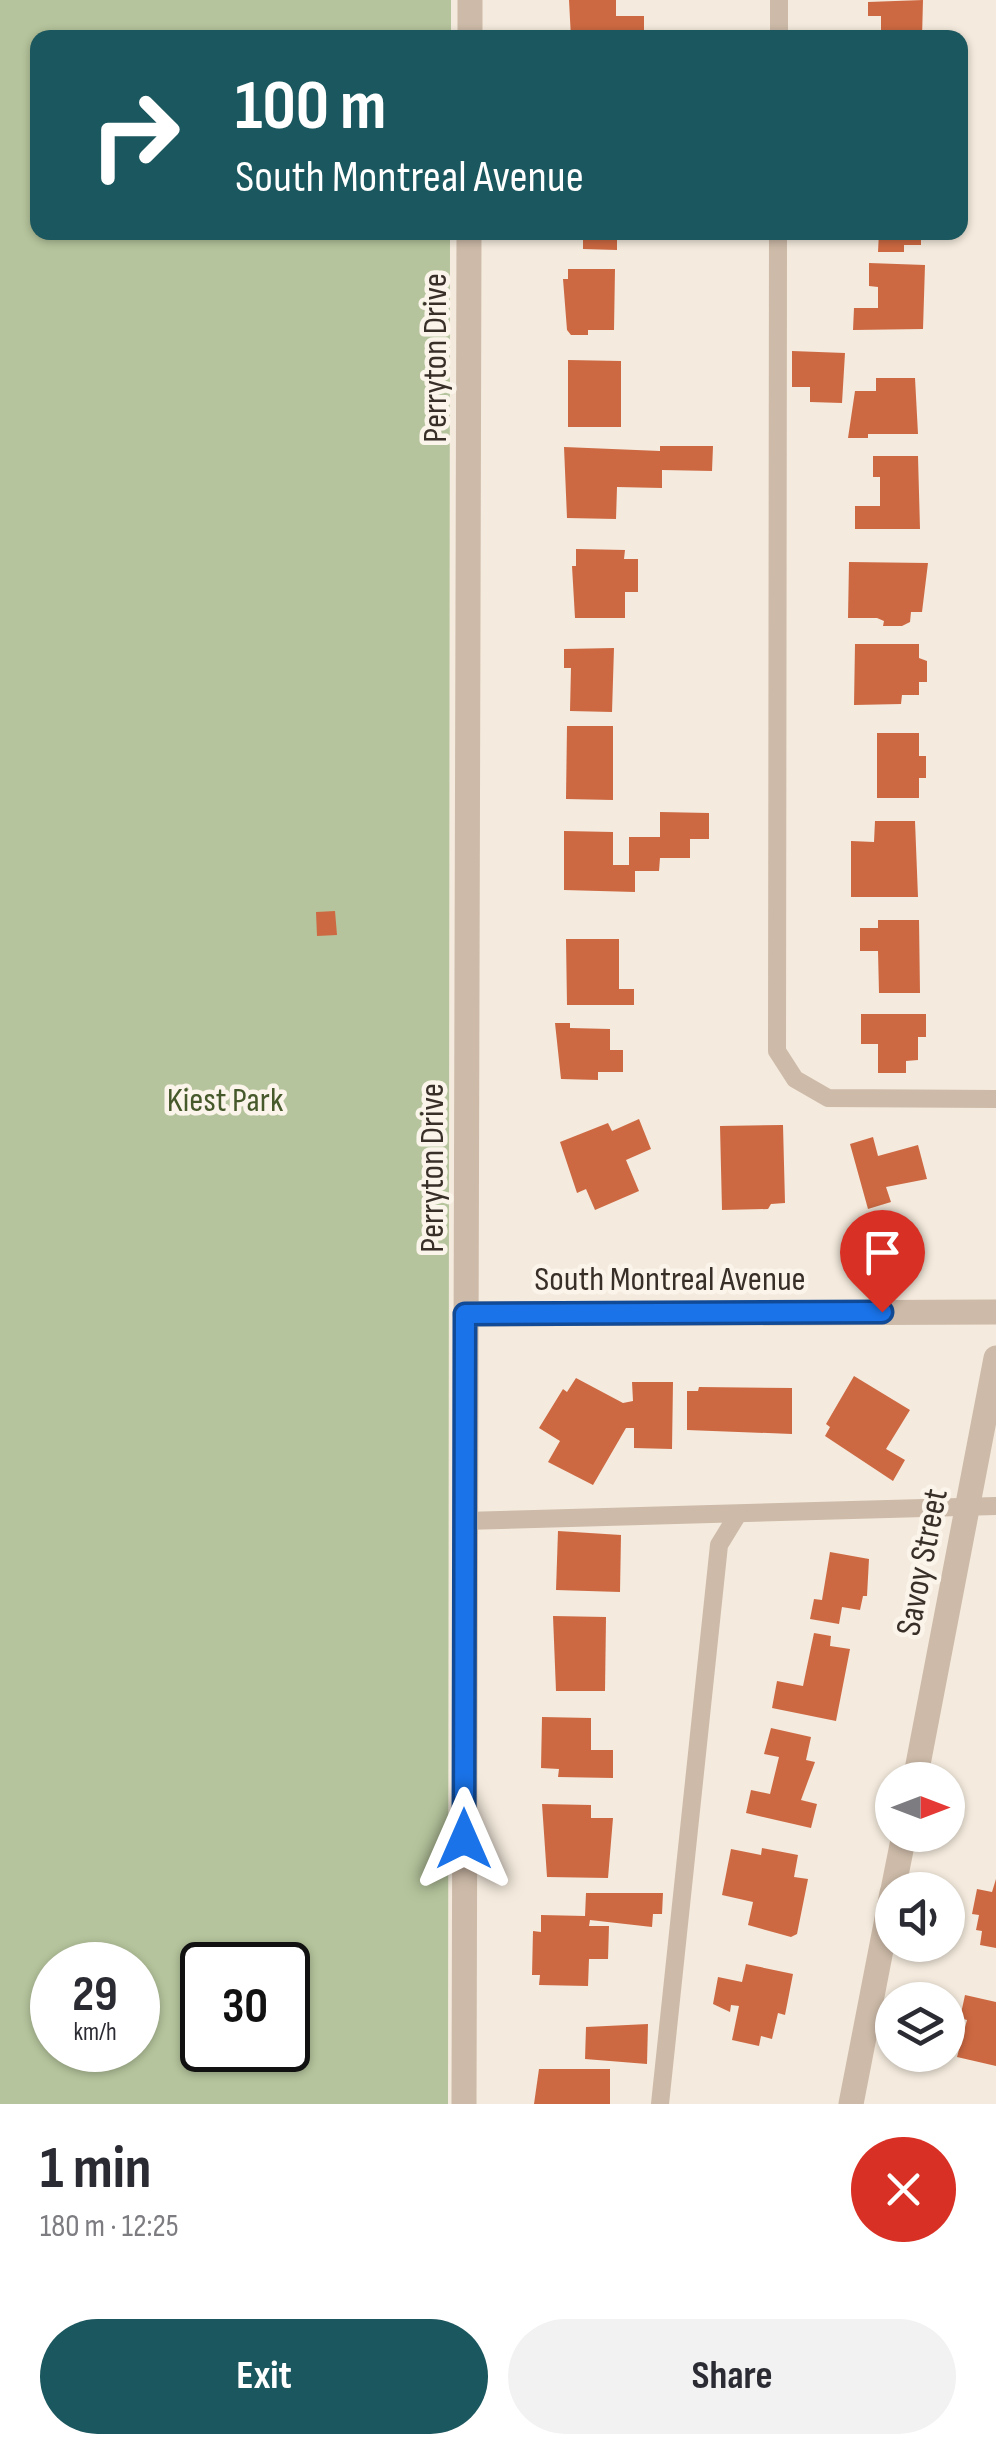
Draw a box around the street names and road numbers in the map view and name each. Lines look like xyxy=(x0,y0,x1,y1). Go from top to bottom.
street label: Perryton Drive xyxy=(414,273,457,443)
street label: Perryton Drive xyxy=(411,1083,454,1253)
street label: South Montreal Avenue xyxy=(534,1258,806,1301)
street label: Savoy Street xyxy=(887,1485,958,1639)

